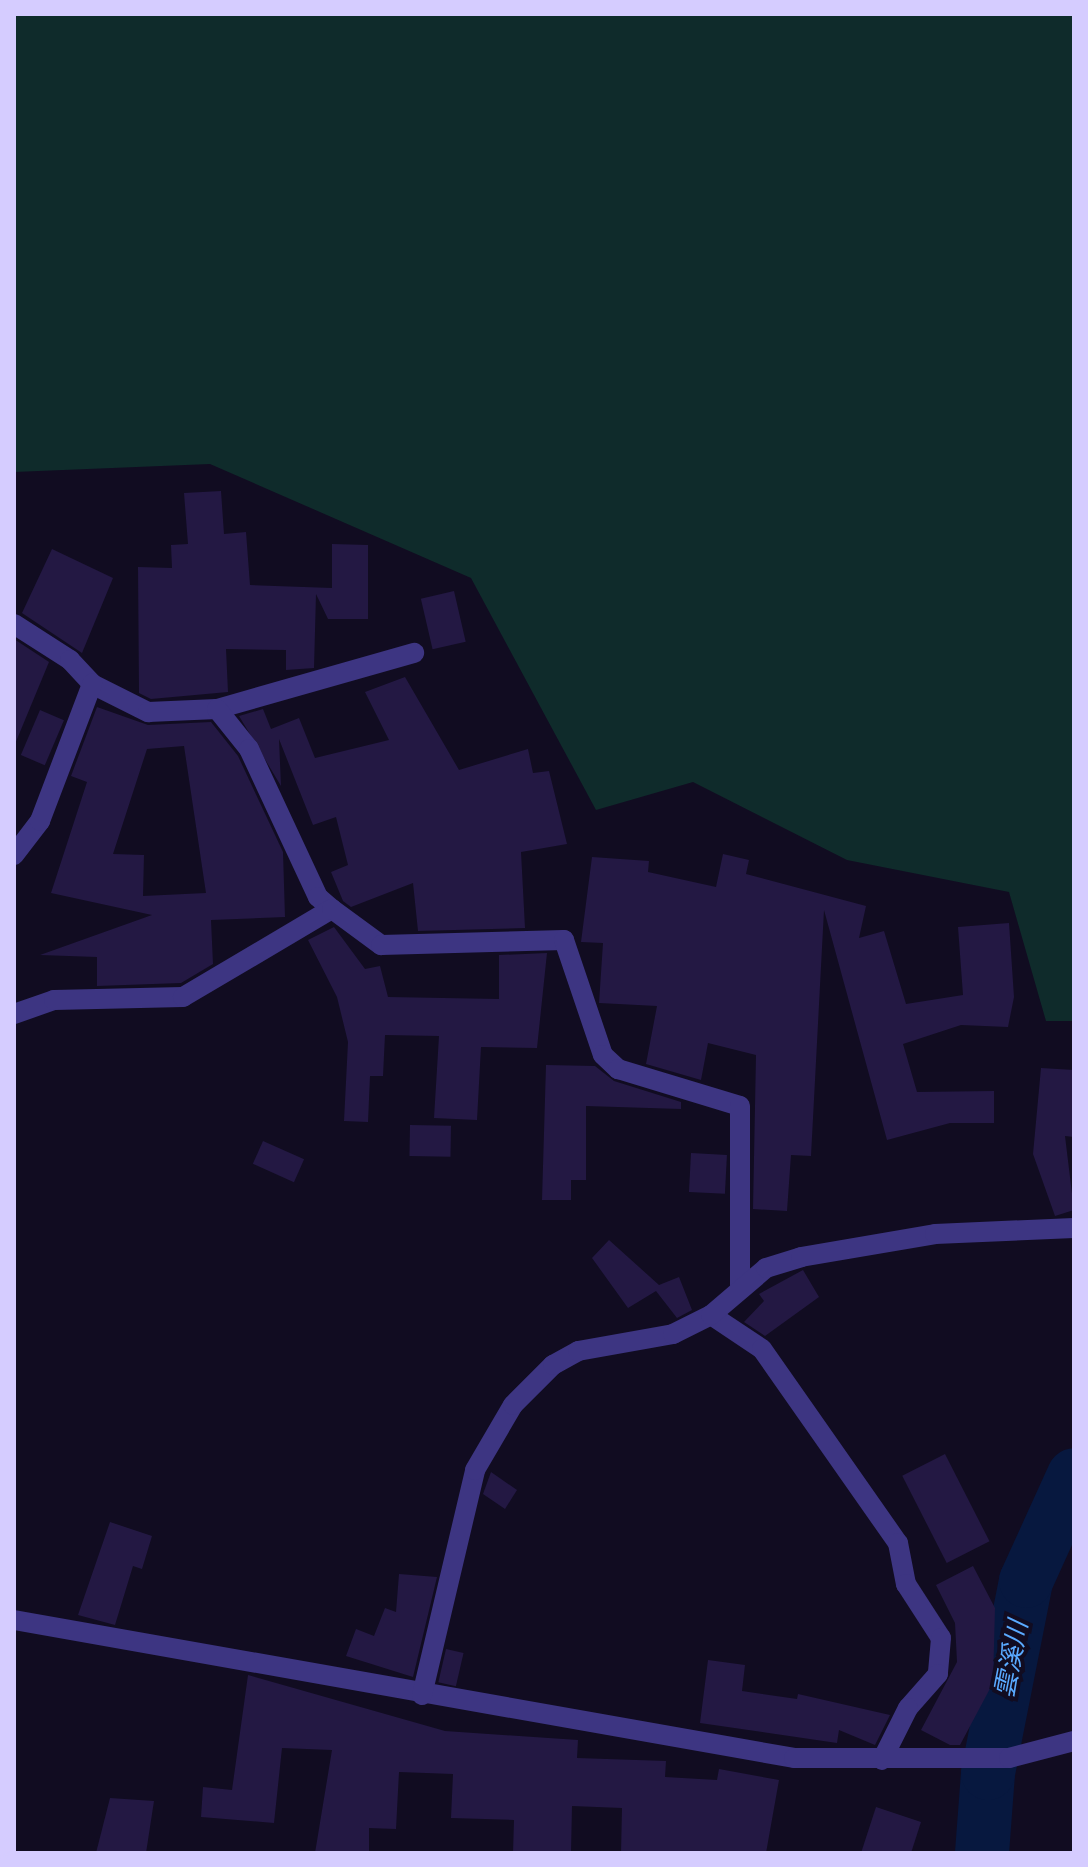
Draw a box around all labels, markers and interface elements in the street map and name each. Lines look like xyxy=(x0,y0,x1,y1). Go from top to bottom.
water label: 雲溪川 xyxy=(988,1618,1034,1700)

